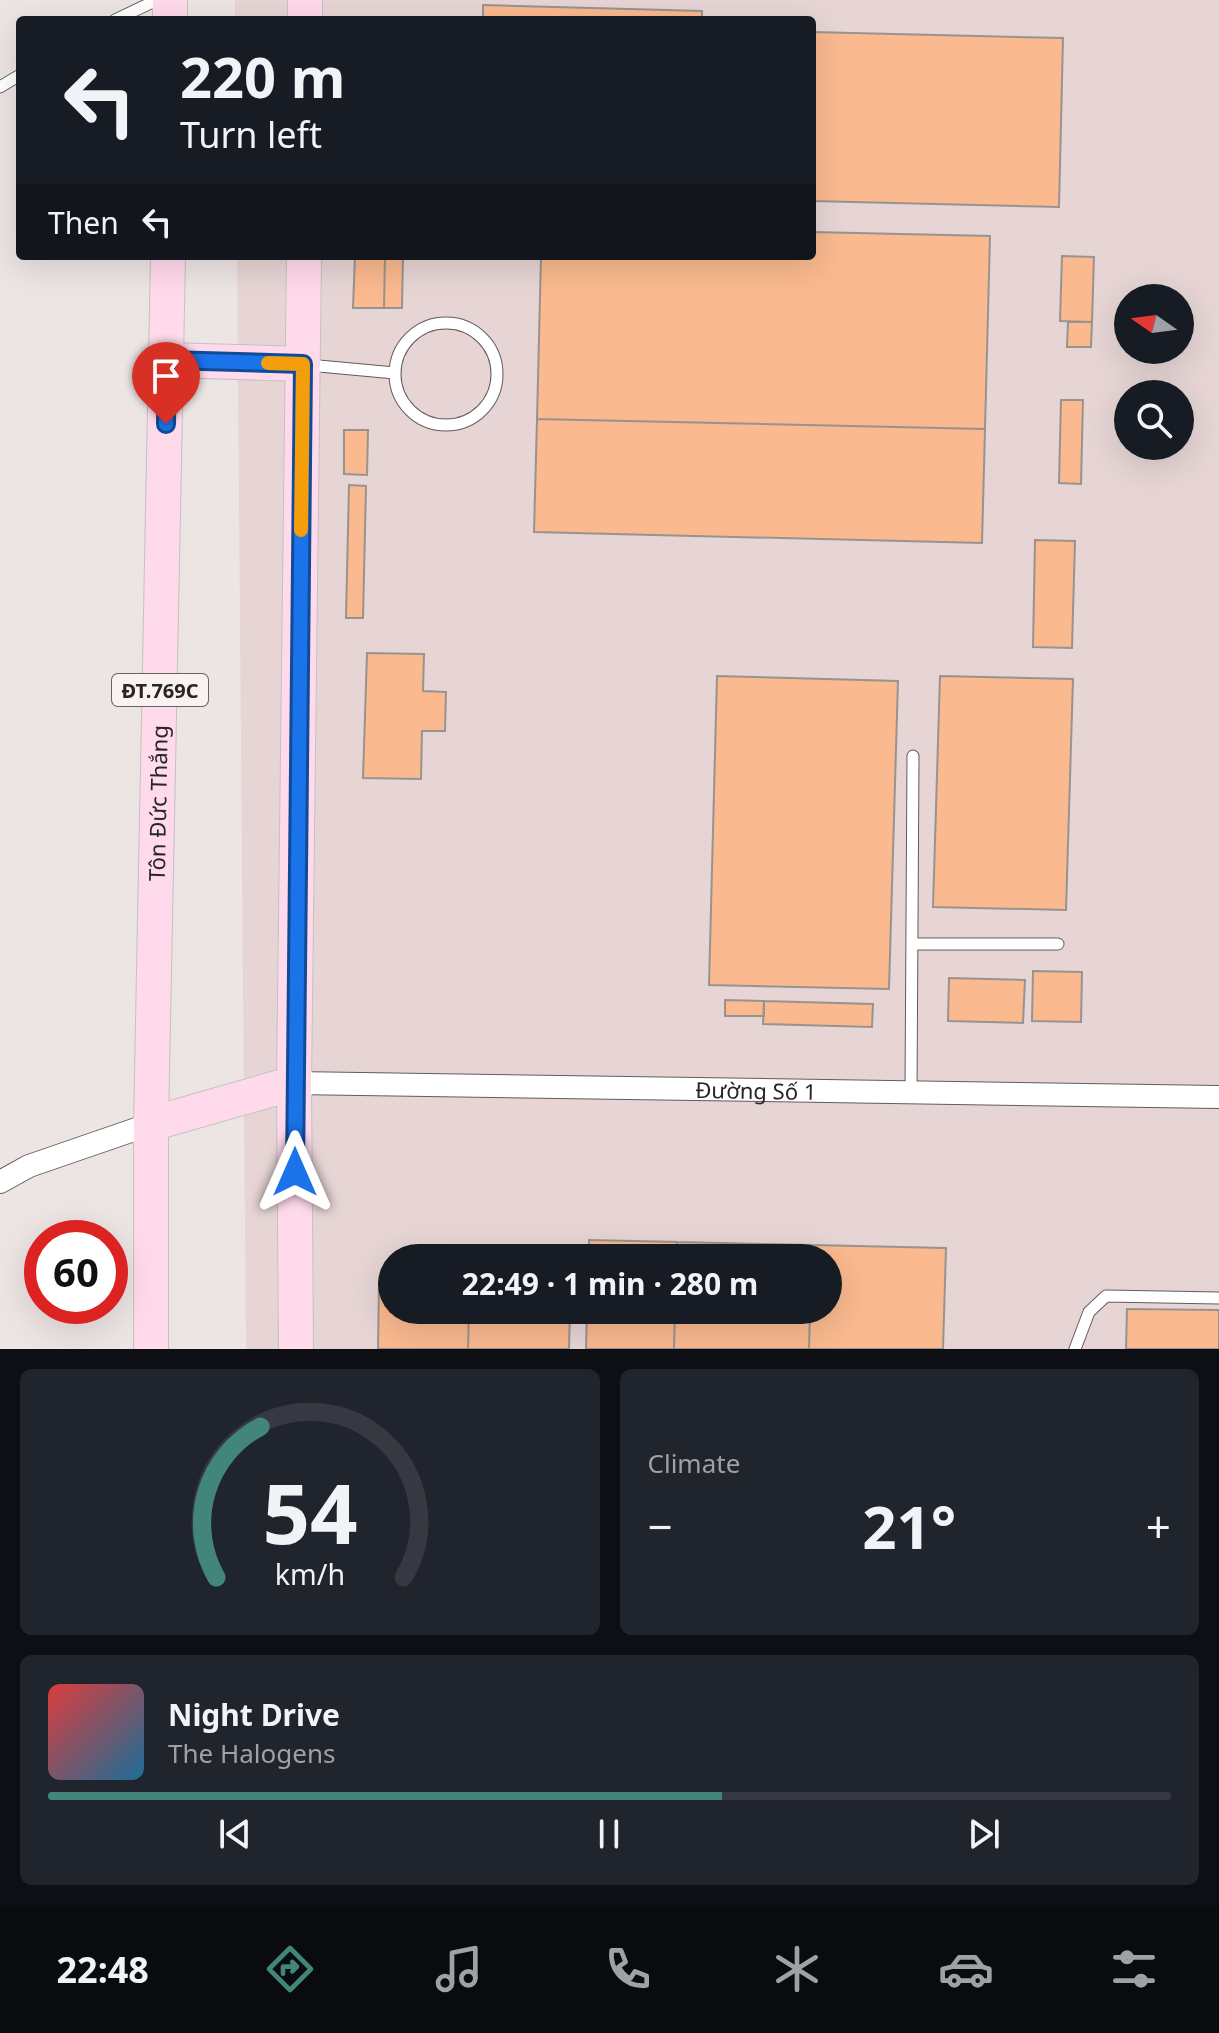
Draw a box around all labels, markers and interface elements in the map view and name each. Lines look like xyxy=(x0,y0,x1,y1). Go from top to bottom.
text: 220 m xyxy=(180,38,345,114)
icon: left xyxy=(48,48,152,152)
text: Turn left xyxy=(180,110,322,159)
icon: left xyxy=(135,200,179,244)
text: Then xyxy=(48,202,119,243)
north arrow xyxy=(1114,284,1194,364)
map controls xyxy=(1114,284,1194,460)
pin xyxy=(132,342,200,424)
icon: arrive xyxy=(144,354,188,398)
button: search xyxy=(1114,380,1194,460)
road number: ĐT.769C xyxy=(112,674,208,706)
street label: Tôn Đức Thắng xyxy=(141,725,174,881)
street label: Đường Số 1 xyxy=(695,1074,817,1106)
position arrow xyxy=(253,1130,337,1214)
speed limit sign: 60 xyxy=(24,1220,128,1324)
text: 22:49 · 1 min · 280 m xyxy=(462,1263,758,1304)
text: Climate xyxy=(648,1445,740,1481)
text: 54 xyxy=(262,1455,357,1568)
text: 21° xyxy=(862,1485,956,1567)
text: − xyxy=(648,1496,673,1556)
text: + xyxy=(1146,1496,1171,1556)
text: km/h xyxy=(275,1554,345,1593)
text: Night Drive xyxy=(168,1694,340,1735)
text: The Halogens xyxy=(168,1735,335,1771)
icon: previous xyxy=(213,1812,257,1856)
icon: pause xyxy=(587,1812,631,1856)
icon: next xyxy=(962,1812,1006,1856)
icon: directions xyxy=(262,1941,318,1997)
icon: music xyxy=(431,1941,487,1997)
icon: phone xyxy=(600,1941,656,1997)
icon: climate xyxy=(769,1941,825,1997)
icon: car xyxy=(938,1941,994,1997)
icon: filters xyxy=(1106,1941,1162,1997)
text: 22:48 xyxy=(56,1945,149,1994)

